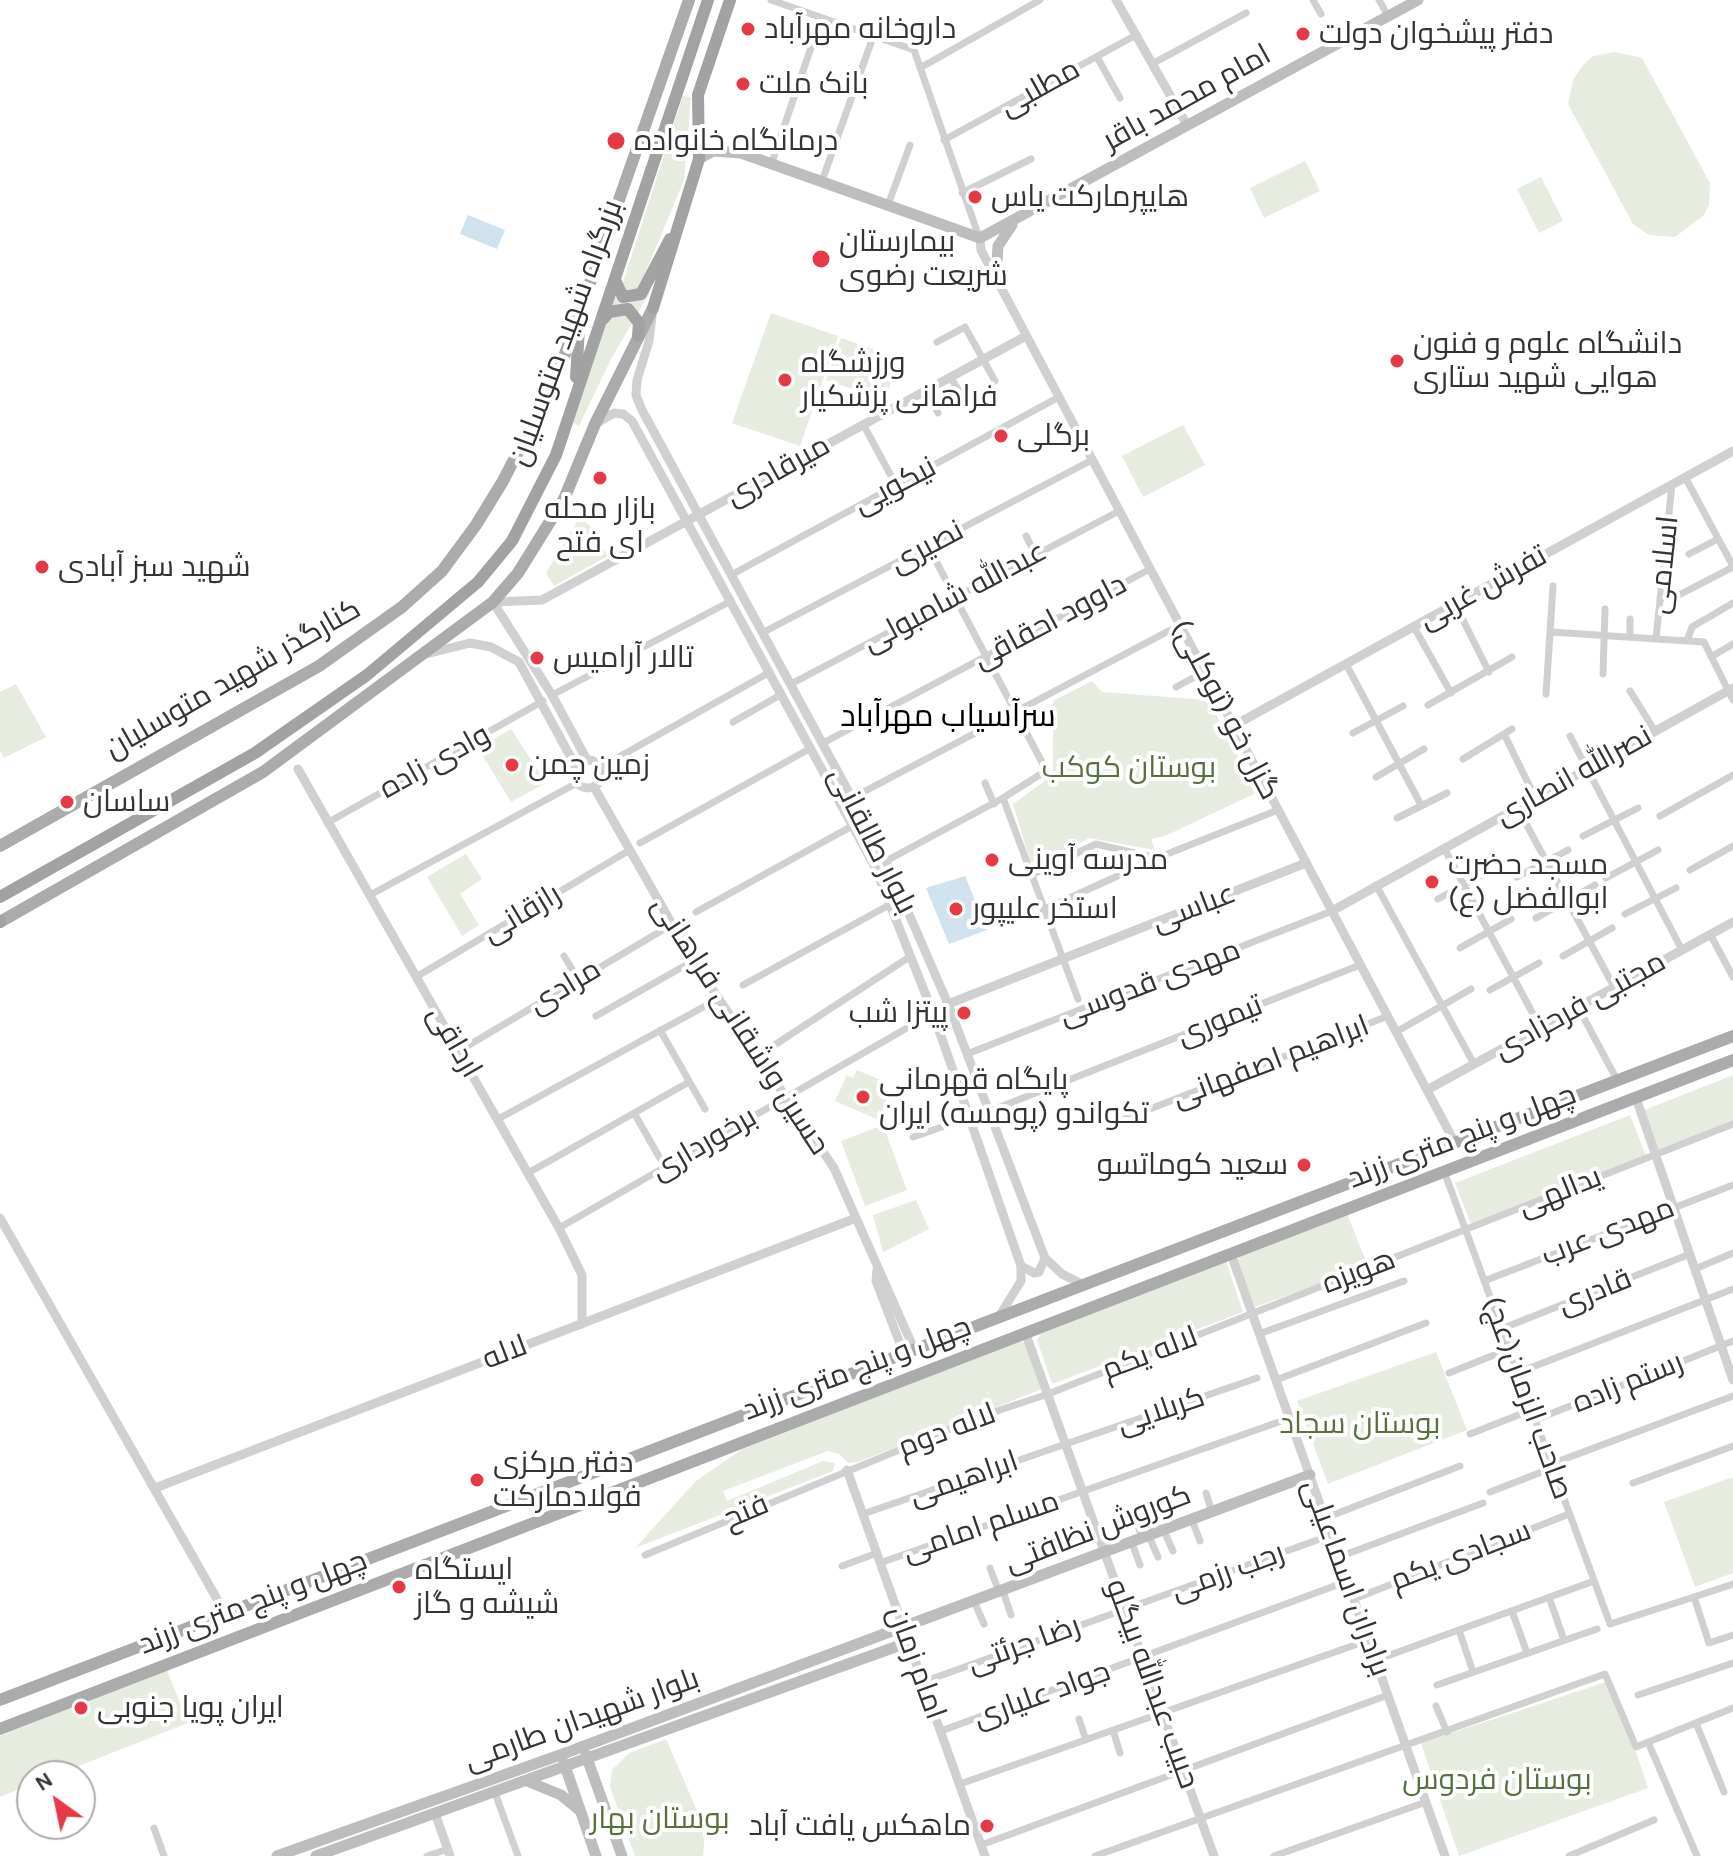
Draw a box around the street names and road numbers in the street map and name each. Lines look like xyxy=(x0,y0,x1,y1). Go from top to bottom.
street label: امام محمد باقر xyxy=(1097,37,1277,159)
street label: مطلبی xyxy=(994,51,1086,125)
street label: بزرگراه شهید متوسلیان xyxy=(501,195,631,471)
street label: میرقادری xyxy=(720,428,836,514)
street label: نیکویی xyxy=(848,449,942,523)
street label: نصیری xyxy=(884,513,970,581)
street label: اسلامی xyxy=(1641,514,1687,616)
street label: عبدالله شامبولی xyxy=(857,533,1053,661)
street label: تفرش غربی xyxy=(1413,538,1553,638)
street label: داوود احقاقی xyxy=(967,567,1133,677)
street label: کنارگذر شهید متوسلیان xyxy=(99,591,367,767)
street label: گزل خو (توکلی) xyxy=(1162,614,1288,806)
street label: وادی زاده xyxy=(373,717,497,807)
street label: نصرالله انصاری xyxy=(1489,718,1659,834)
street label: بلوار طالقانی xyxy=(820,762,924,920)
street label: عباسی xyxy=(1147,876,1241,940)
street label: رازقانی xyxy=(476,877,568,951)
street label: حسین واشقانی فراهانی xyxy=(643,890,837,1162)
street label: مهدی قدوسی xyxy=(1054,932,1246,1034)
street label: مجتبی فرحزادی xyxy=(1488,944,1672,1068)
street label: مرادی xyxy=(522,952,608,1022)
street label: تیموری xyxy=(1172,988,1268,1054)
street label: ارداقی xyxy=(419,1000,489,1084)
street label: ابراهیم اصفهانی xyxy=(1168,1008,1374,1116)
street label: چهل و پنج متری زرند xyxy=(1343,1077,1581,1197)
street label: برخورداری xyxy=(645,1099,763,1189)
street label: یدالهی xyxy=(1513,1159,1607,1225)
street label: مهدی عرب xyxy=(1536,1190,1680,1274)
street label: هویزه xyxy=(1317,1242,1401,1302)
street label: قادری xyxy=(1553,1261,1637,1323)
street label: صاحب الزمان(عج) xyxy=(1474,1292,1580,1504)
street label: چهل و پنج متری زرند xyxy=(738,1309,976,1429)
street label: لاله یکم xyxy=(1097,1319,1203,1389)
street label: لاله xyxy=(478,1328,532,1378)
street label: رستم زاده xyxy=(1567,1345,1689,1421)
street label: کربلایی xyxy=(1112,1379,1210,1443)
street label: لاله دوم xyxy=(893,1396,1001,1466)
street label: ابراهیمی xyxy=(905,1444,1023,1514)
street label: برادران اسماعیلی xyxy=(1294,1475,1398,1681)
street label: کوروش نظافتی xyxy=(1000,1477,1196,1581)
street label: مسلم امامی xyxy=(898,1483,1064,1571)
street label: فتح xyxy=(718,1486,774,1538)
street label: سجادی یکم xyxy=(1386,1513,1536,1599)
street label: رجب رزمی xyxy=(1167,1535,1289,1609)
street label: چهل و پنج متری زرند xyxy=(134,1543,372,1663)
street label: حبیب عبدالله بیگلو xyxy=(1097,1574,1207,1794)
street label: امام زمان xyxy=(879,1601,953,1725)
street label: رضا جرئتی xyxy=(963,1608,1085,1682)
street label: جواد علیاری xyxy=(969,1654,1115,1736)
street label: بلوار شهیدان طارمی xyxy=(460,1661,704,1779)

